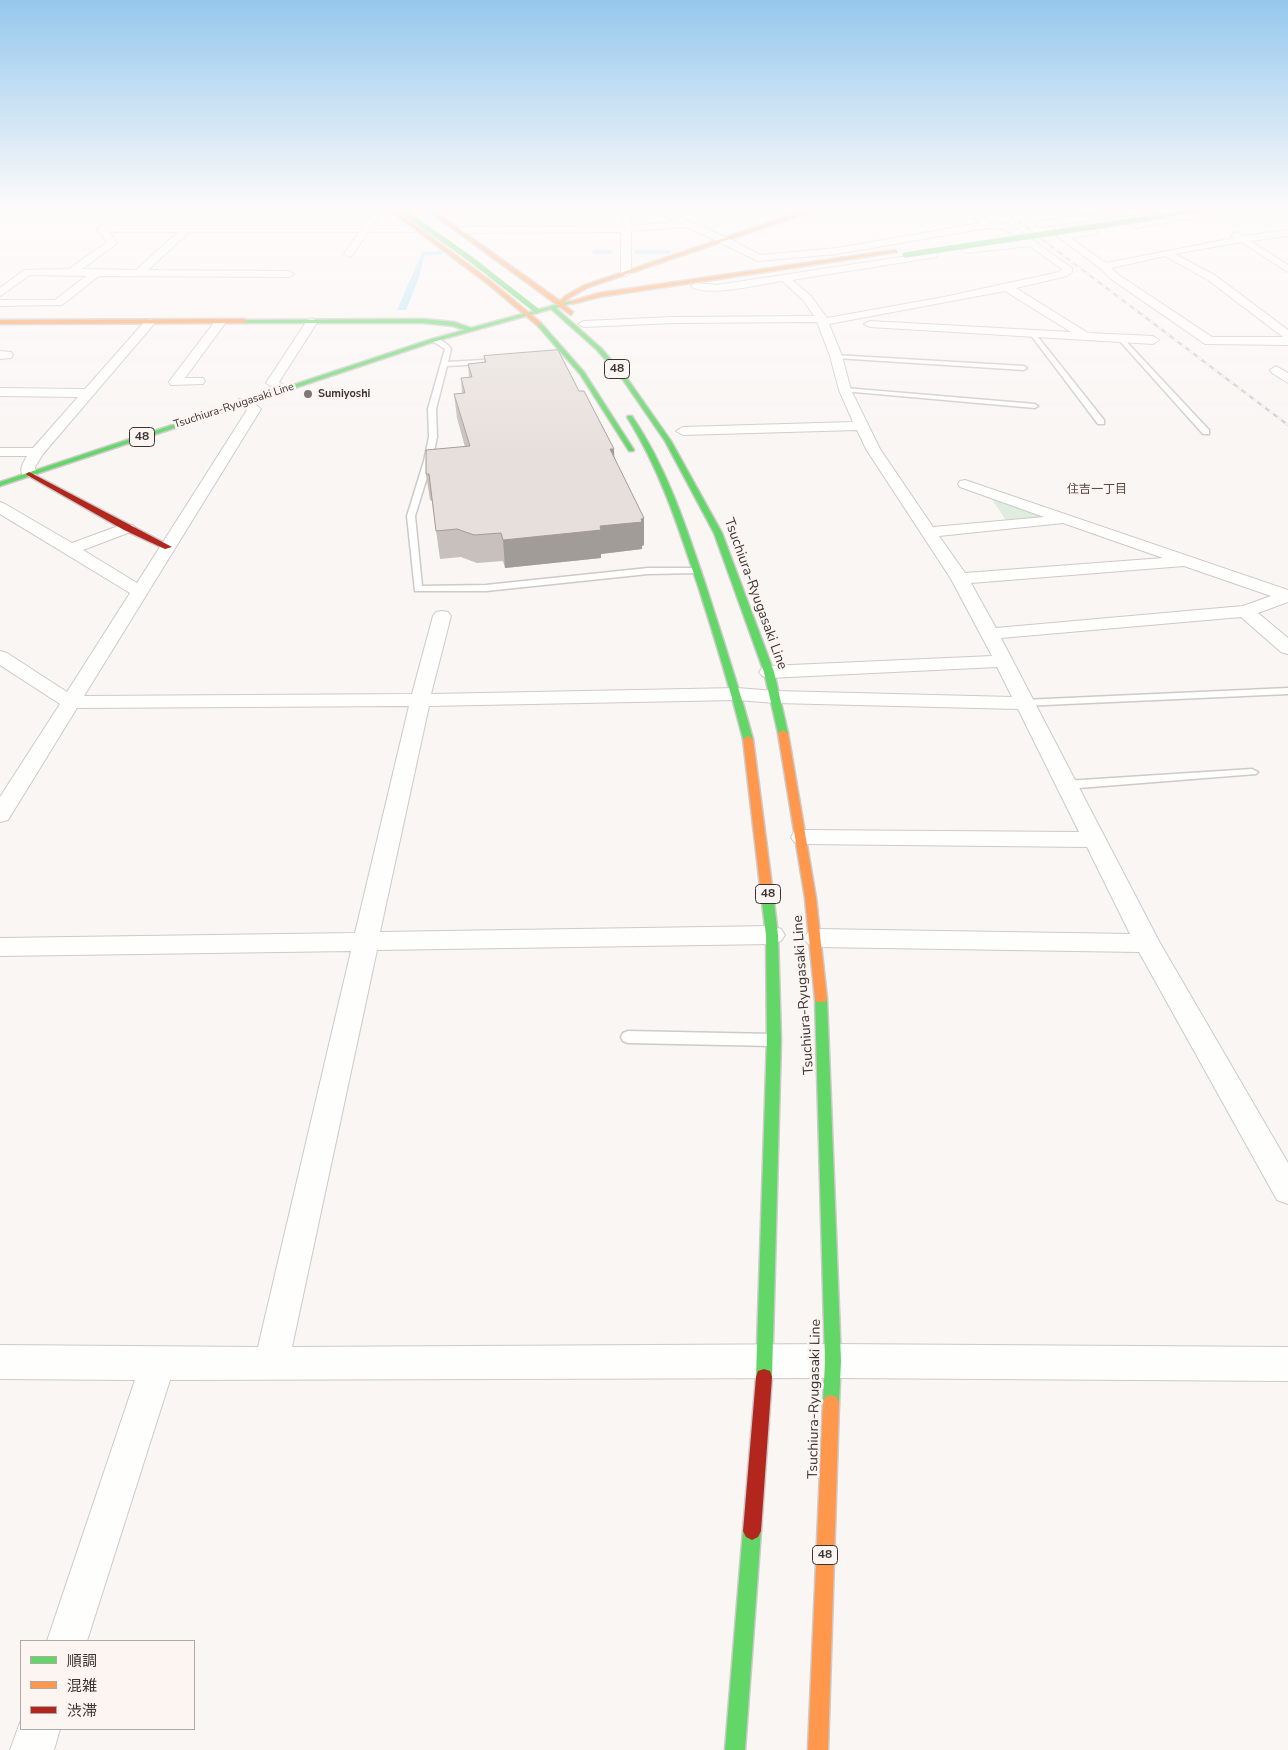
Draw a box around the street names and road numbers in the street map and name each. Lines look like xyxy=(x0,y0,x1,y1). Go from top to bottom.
road number: 48 xyxy=(604,359,630,378)
street label: Tsuchiura-Ryugasaki Line xyxy=(172,380,296,432)
road number: 48 xyxy=(130,428,154,447)
street label: Tsuchiura-Ryugasaki Line xyxy=(720,516,790,672)
road number: 48 xyxy=(756,884,780,904)
street label: Tsuchiura-Ryugasaki Line xyxy=(790,915,818,1075)
street label: Tsuchiura-Ryugasaki Line xyxy=(805,1319,825,1479)
road number: 48 xyxy=(812,1546,838,1564)

